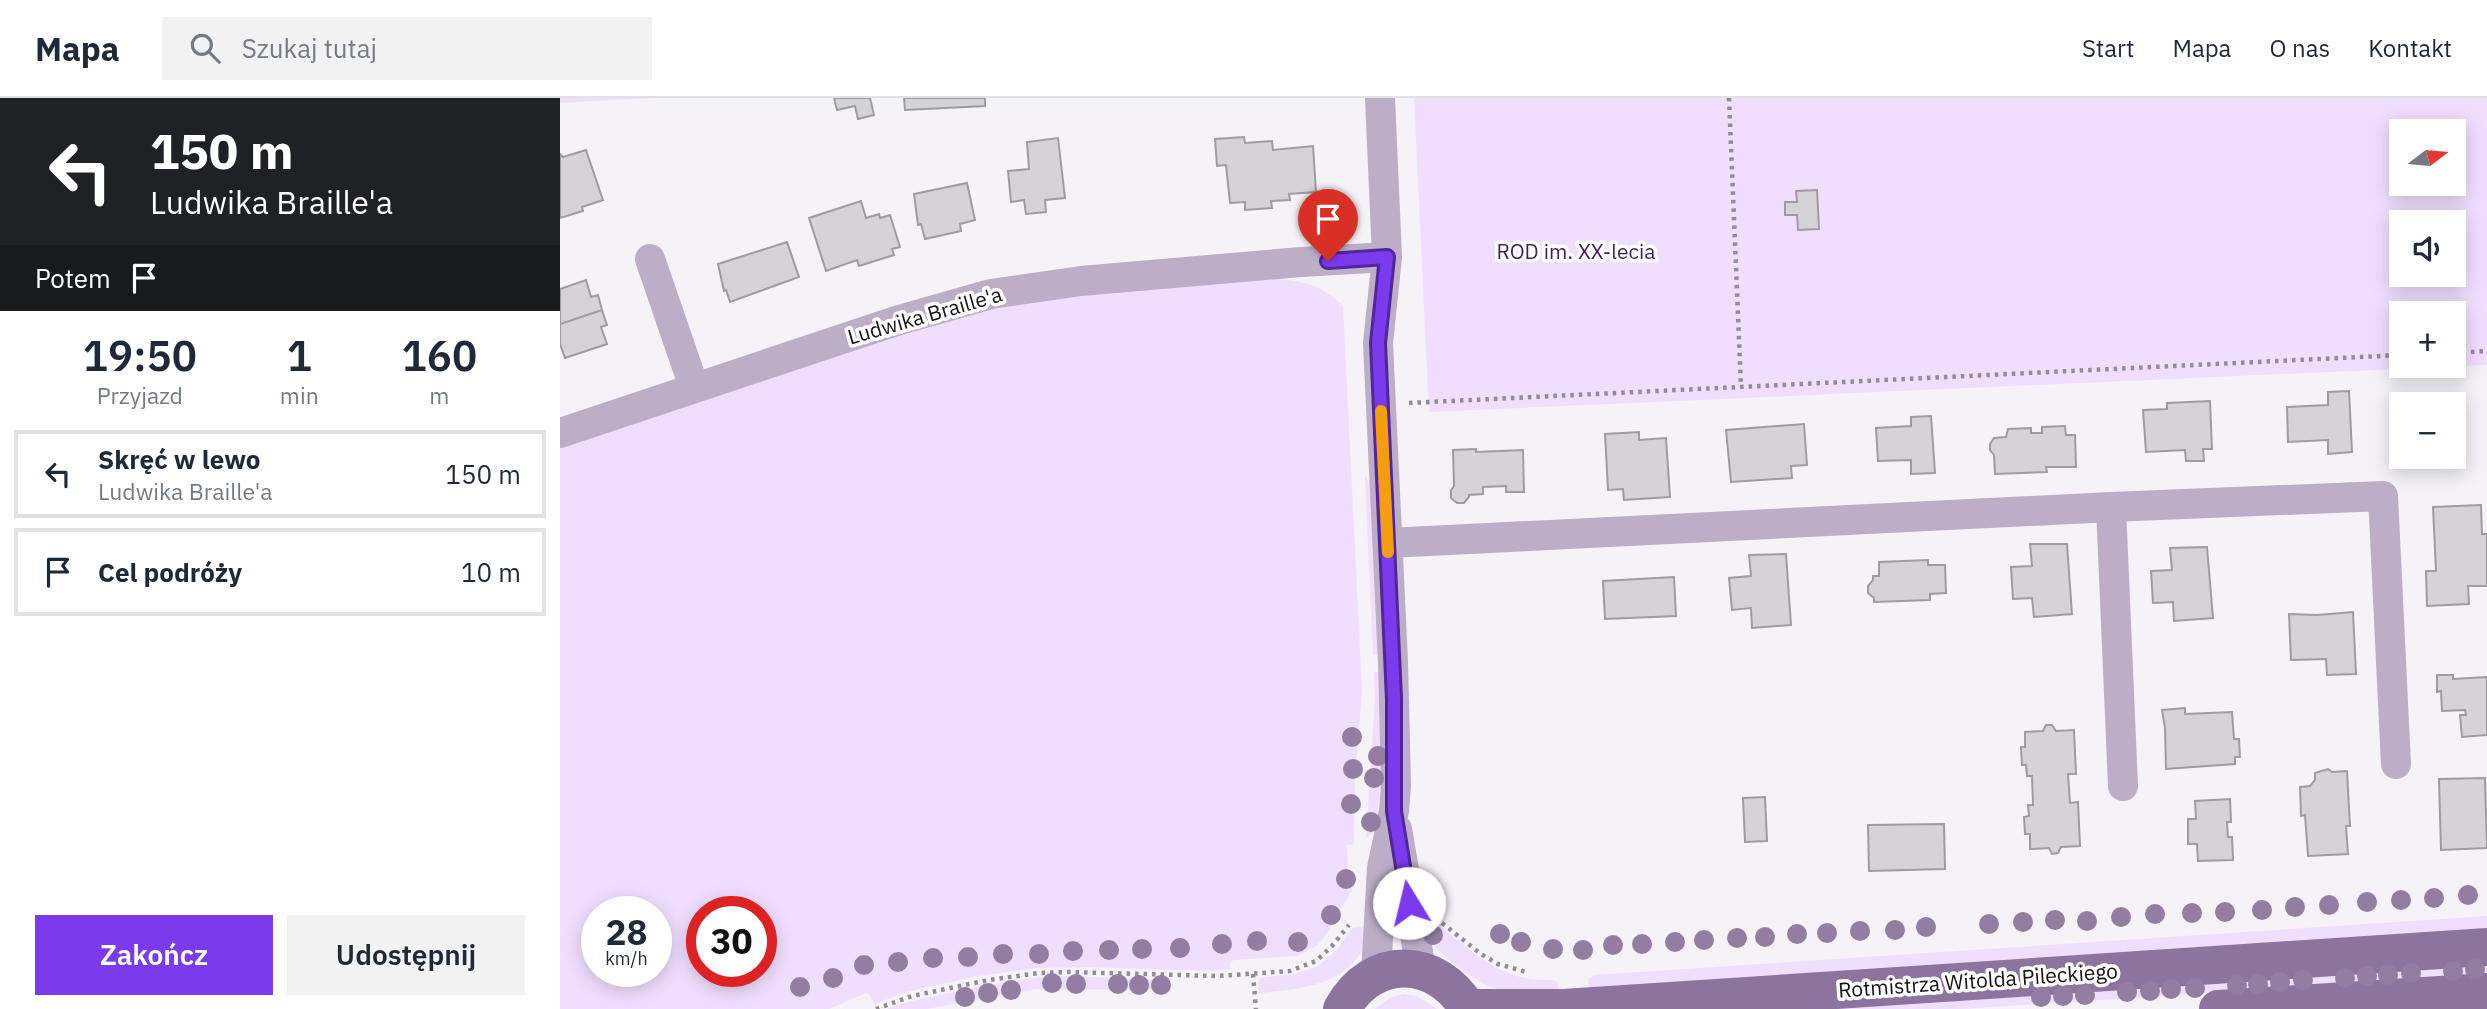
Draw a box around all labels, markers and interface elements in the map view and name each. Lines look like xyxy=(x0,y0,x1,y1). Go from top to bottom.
search box xyxy=(162,17,652,80)
text: Mapa xyxy=(35,27,120,70)
icon: search xyxy=(186,29,224,67)
text: Szukaj tutaj xyxy=(242,31,377,65)
text: Start xyxy=(2082,32,2134,64)
text: Mapa xyxy=(2172,32,2231,64)
text: O nas xyxy=(2269,32,2330,64)
text: Kontakt xyxy=(2368,32,2452,64)
text: 150 m xyxy=(150,119,294,182)
north arrow xyxy=(2389,119,2466,196)
map controls xyxy=(2389,119,2466,469)
icon: left xyxy=(35,126,126,217)
text: Ludwika Braille'a xyxy=(150,181,393,223)
pin xyxy=(1298,189,1358,261)
icon: arrive xyxy=(1309,200,1347,238)
button: sound xyxy=(2389,210,2466,287)
park label: ROD im. XX-lecia xyxy=(1497,237,1655,265)
icon: arrive xyxy=(125,259,163,297)
text: Potem xyxy=(35,261,111,295)
street label: Ludwika Braille'a xyxy=(844,280,1005,350)
button: + xyxy=(2389,301,2466,378)
text: 19:50 xyxy=(83,328,197,383)
text: 1 xyxy=(287,328,312,383)
text: 160 xyxy=(402,328,477,383)
text: Przyjazd xyxy=(97,380,183,410)
text: min xyxy=(280,380,319,410)
text: m xyxy=(429,380,449,410)
button: − xyxy=(2389,392,2466,469)
text: Skręć w lewo xyxy=(98,442,260,476)
icon: left xyxy=(39,455,77,493)
text: 150 m xyxy=(445,457,521,491)
text: Ludwika Braille'a xyxy=(98,476,273,506)
icon: arrive xyxy=(39,553,77,591)
text: Cel podróży xyxy=(98,555,242,589)
text: 10 m xyxy=(461,555,521,589)
position arrow xyxy=(1372,866,1446,940)
speed limit sign: 30 xyxy=(686,896,777,987)
text: 28 xyxy=(605,909,648,955)
button: Zakończ xyxy=(35,915,273,995)
button: Udostępnij xyxy=(287,915,525,995)
text: km/h xyxy=(605,947,648,970)
street label: Rotmistrza Witolda Pileckiego xyxy=(1837,956,2119,1004)

